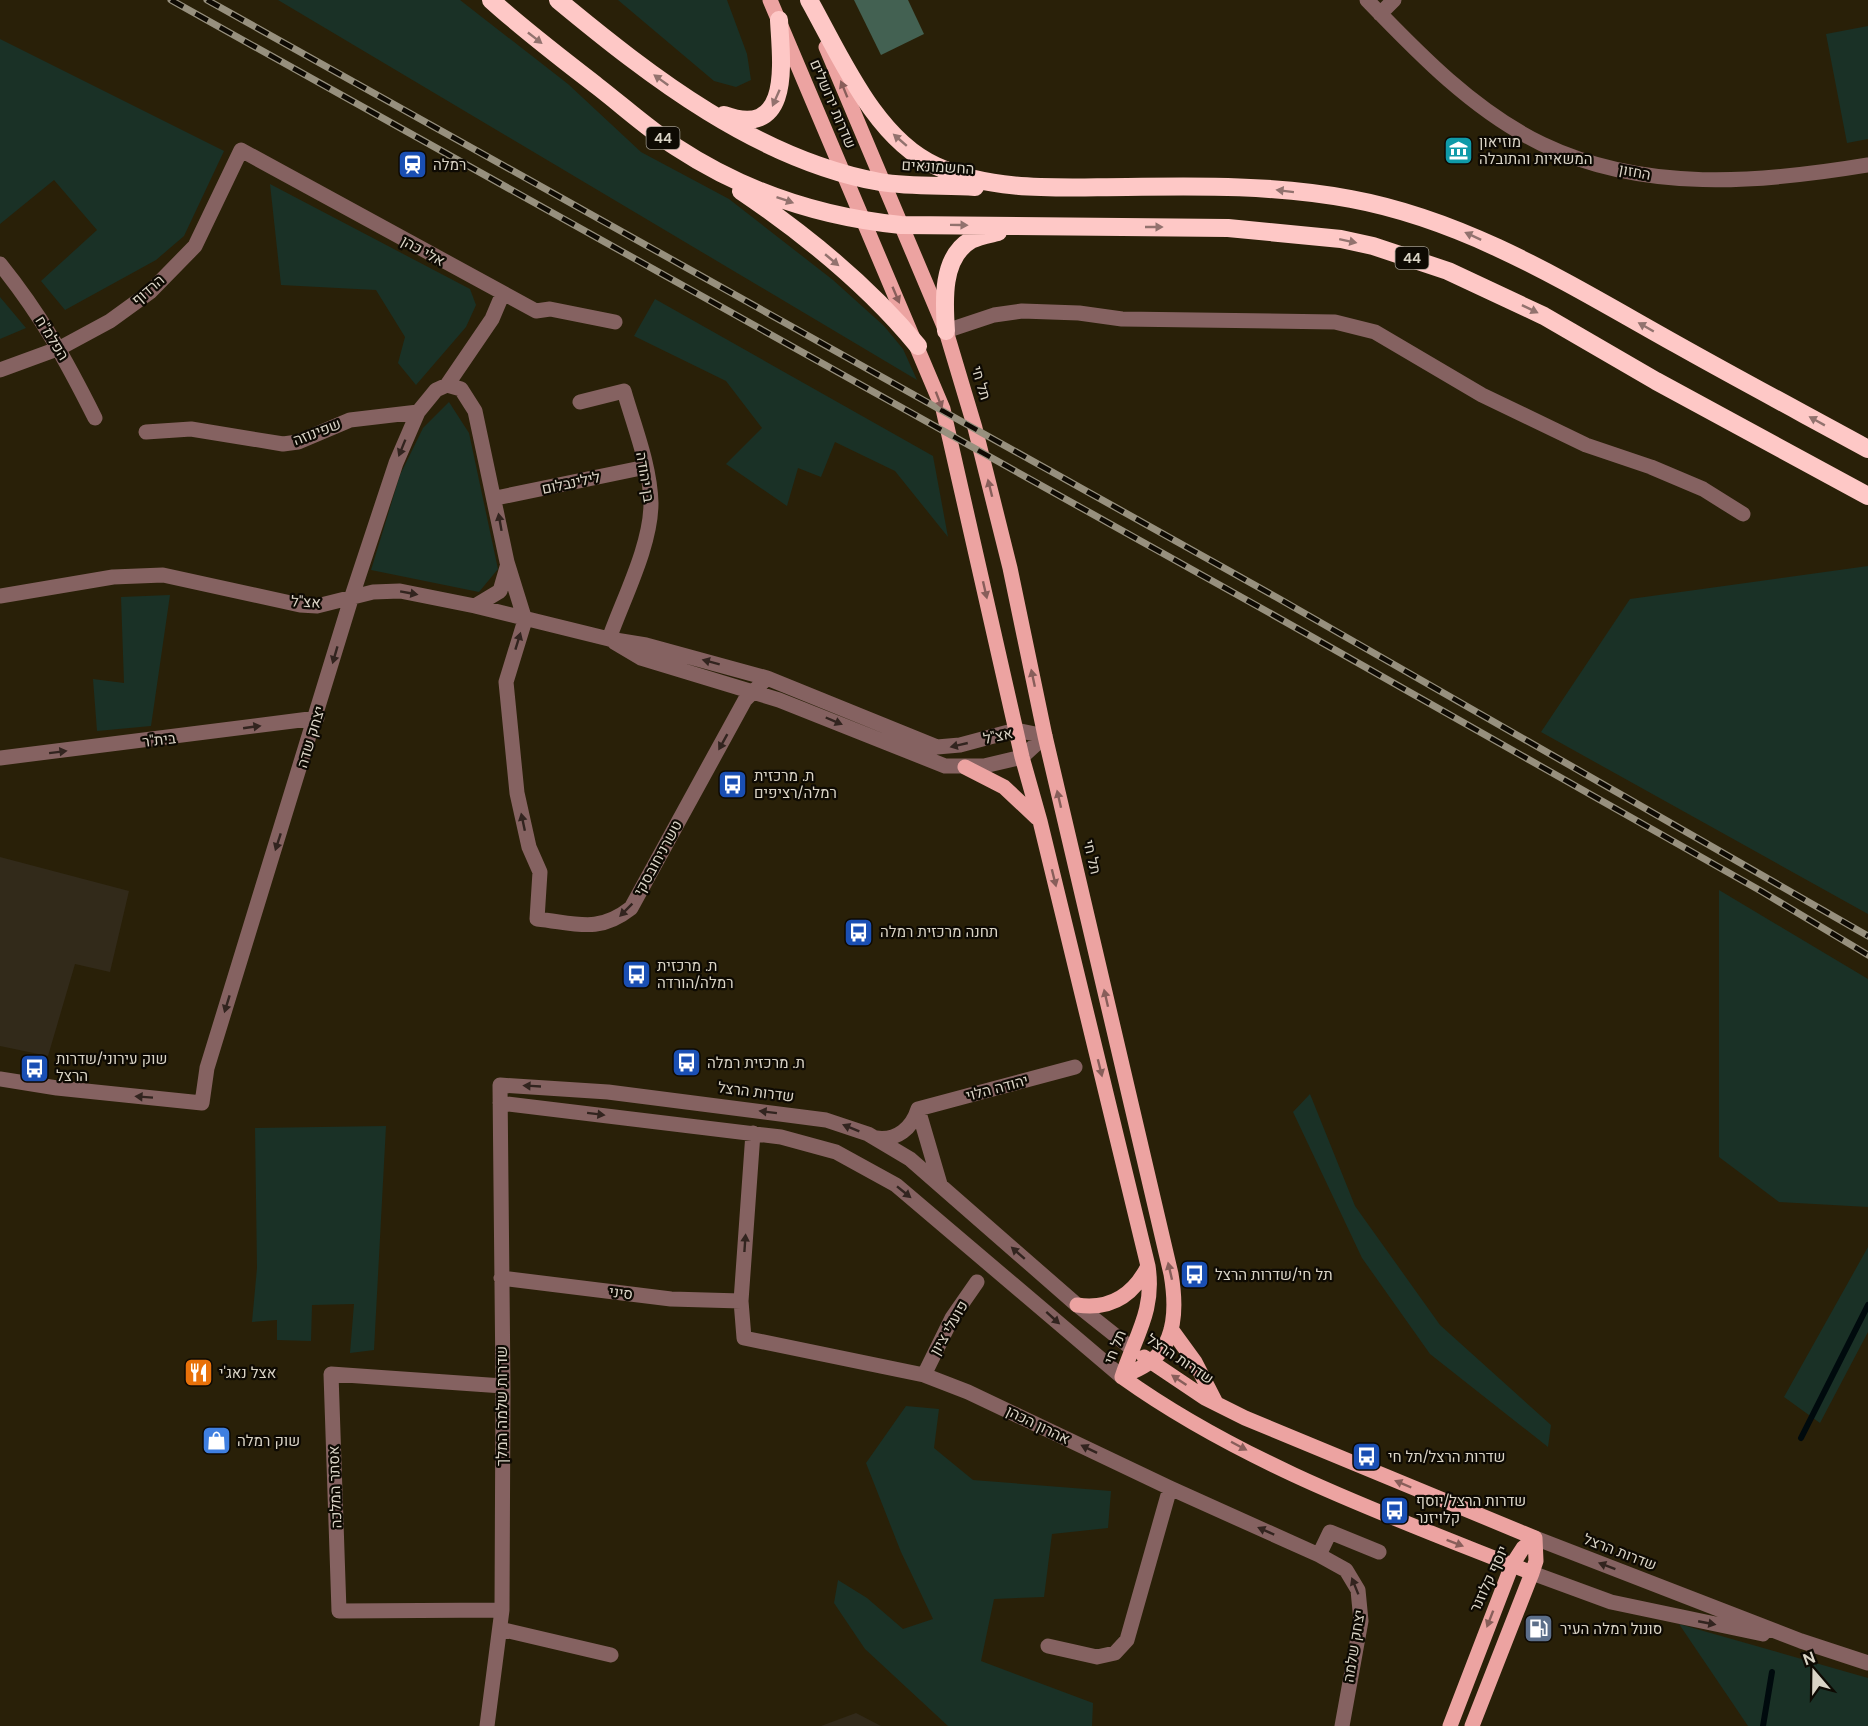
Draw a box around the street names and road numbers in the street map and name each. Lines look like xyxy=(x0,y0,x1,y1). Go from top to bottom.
street label: שדרות ירושלים xyxy=(805,56,861,152)
road number: 44 xyxy=(646,127,680,149)
street label: החשמונאים xyxy=(901,155,975,179)
street label: החזון xyxy=(1617,159,1653,185)
street label: אלי כהן xyxy=(398,231,448,271)
road number: 44 xyxy=(1396,247,1428,269)
street label: הרדוף xyxy=(127,270,169,310)
street label: הפלמ"ח xyxy=(31,312,73,364)
street label: תל חי xyxy=(966,363,996,403)
street label: שפינוזה xyxy=(290,414,344,450)
street label: בן יהודה xyxy=(631,450,659,504)
street label: לילינבלום xyxy=(540,467,602,499)
street label: אצ"ל xyxy=(291,591,321,613)
street label: יצחק שדה xyxy=(292,704,330,770)
street label: אצ"ל xyxy=(981,723,1015,749)
street label: בית"ר xyxy=(141,728,177,752)
street label: טשרניחובסקי xyxy=(629,817,687,899)
street label: תל חי xyxy=(1078,838,1106,876)
street label: יהודה הלוי xyxy=(964,1070,1030,1106)
street label: שדרות הרצל xyxy=(717,1077,795,1107)
street label: סיני xyxy=(608,1282,634,1304)
street label: פועלי ציון xyxy=(925,1297,973,1359)
street label: תל חי xyxy=(1099,1327,1131,1367)
street label: שדרות הרצל xyxy=(1143,1329,1217,1389)
street label: שדרות שלמה המלך xyxy=(492,1346,512,1466)
street label: אהרון הכהן xyxy=(1003,1401,1073,1449)
street label: אסתר המלכה xyxy=(324,1445,346,1529)
street label: שדרות הרצל xyxy=(1580,1529,1660,1575)
street label: יוסף קלוזנר xyxy=(1465,1543,1513,1615)
street label: יצחק שלמה xyxy=(1338,1608,1370,1684)

